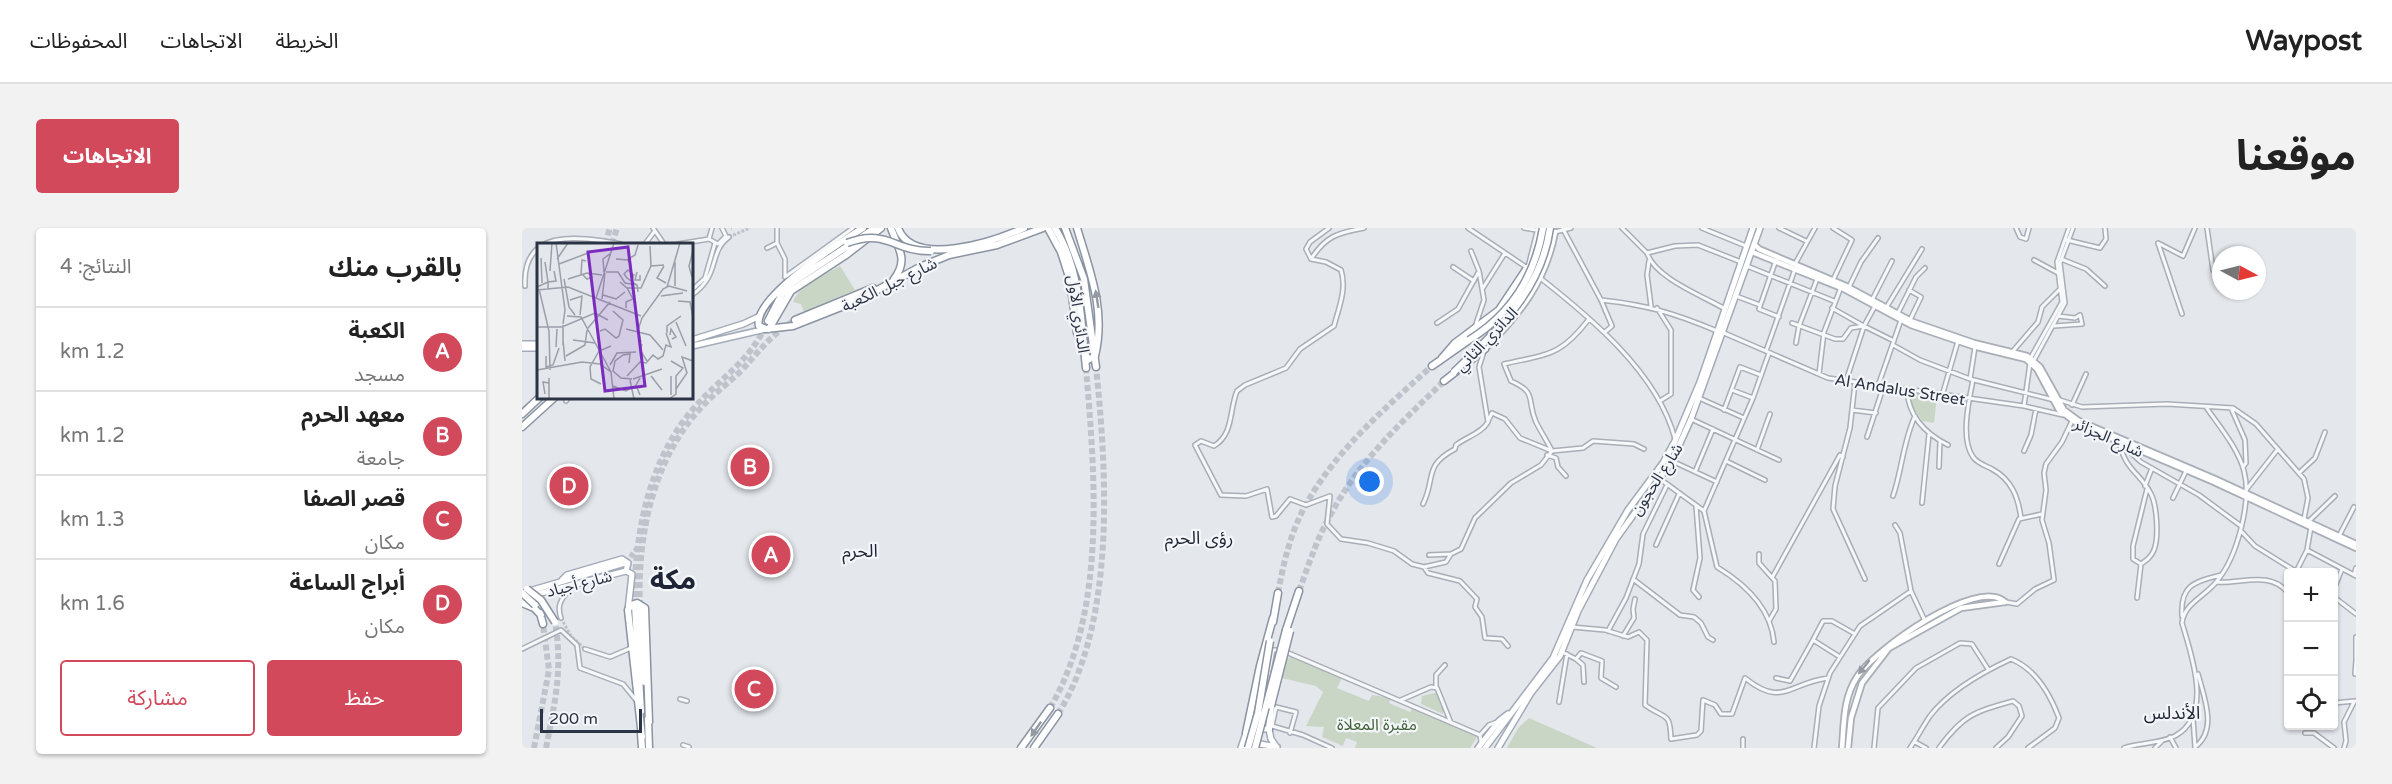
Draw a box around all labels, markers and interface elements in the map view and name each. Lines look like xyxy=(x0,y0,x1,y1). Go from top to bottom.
text: Waypost xyxy=(2246,24,2362,58)
text: المحفوظات xyxy=(30,29,127,54)
text: الاتجاهات xyxy=(160,29,242,54)
text: الخريطة xyxy=(275,29,338,54)
button: الاتجاهات xyxy=(36,119,179,193)
text: موقعنا xyxy=(2236,131,2356,182)
inset map xyxy=(537,243,693,399)
north arrow xyxy=(2212,246,2266,300)
text: بالقرب منك xyxy=(328,252,462,283)
street label: شارع جبل الكعبة xyxy=(838,253,941,318)
text: النتائج: 4 xyxy=(60,255,131,279)
street label: الدائري الأول xyxy=(1061,274,1093,355)
one-way arrow xyxy=(1093,289,1102,308)
street label: الدائري الثاني xyxy=(1451,303,1524,377)
text: الكعبة xyxy=(348,318,405,344)
text: 1.2 km xyxy=(60,340,125,364)
text: A xyxy=(435,340,450,364)
text: مسجد xyxy=(354,363,405,387)
street label: Al Andalus Street xyxy=(1833,370,1967,410)
text: معهد الحرم xyxy=(301,402,405,428)
street label: شارع الجزائر xyxy=(2069,413,2146,464)
text: 1.2 km xyxy=(60,424,125,448)
text: B xyxy=(436,424,449,448)
street label: شارع الحجون xyxy=(1626,440,1689,521)
pin: B xyxy=(730,444,770,490)
text: جامعة xyxy=(357,447,405,471)
pin: D xyxy=(550,464,588,508)
your location xyxy=(1355,467,1384,496)
text: قصر الصفا xyxy=(303,486,405,512)
text: 1.3 km xyxy=(60,508,125,532)
text: C xyxy=(436,508,449,532)
district label: رؤى الحرم xyxy=(1165,527,1233,552)
text: مكان xyxy=(365,531,405,555)
pin: A xyxy=(752,532,790,578)
district label: الحرم xyxy=(842,540,878,565)
district label: مكة xyxy=(650,563,696,597)
street label: شارع أجياد xyxy=(544,566,615,604)
map controls xyxy=(2284,568,2338,730)
button: + xyxy=(2284,568,2338,622)
text: أبراج الساعة xyxy=(289,570,405,596)
text: 1.6 km xyxy=(60,592,125,616)
text: D xyxy=(435,592,450,616)
text: مكان xyxy=(365,615,405,639)
button: − xyxy=(2284,622,2338,676)
one-way arrow xyxy=(1858,659,1871,675)
button: مشاركة xyxy=(60,660,255,736)
button: حفظ xyxy=(267,660,462,736)
pin: C xyxy=(734,666,774,712)
button: locate xyxy=(2284,676,2338,730)
district label: الأندلس xyxy=(2144,702,2200,724)
scale bar xyxy=(540,706,642,733)
text: 200 m xyxy=(549,709,598,729)
park label: مقبرة المعلاة xyxy=(1337,715,1417,735)
one-way arrow xyxy=(1030,720,1042,736)

